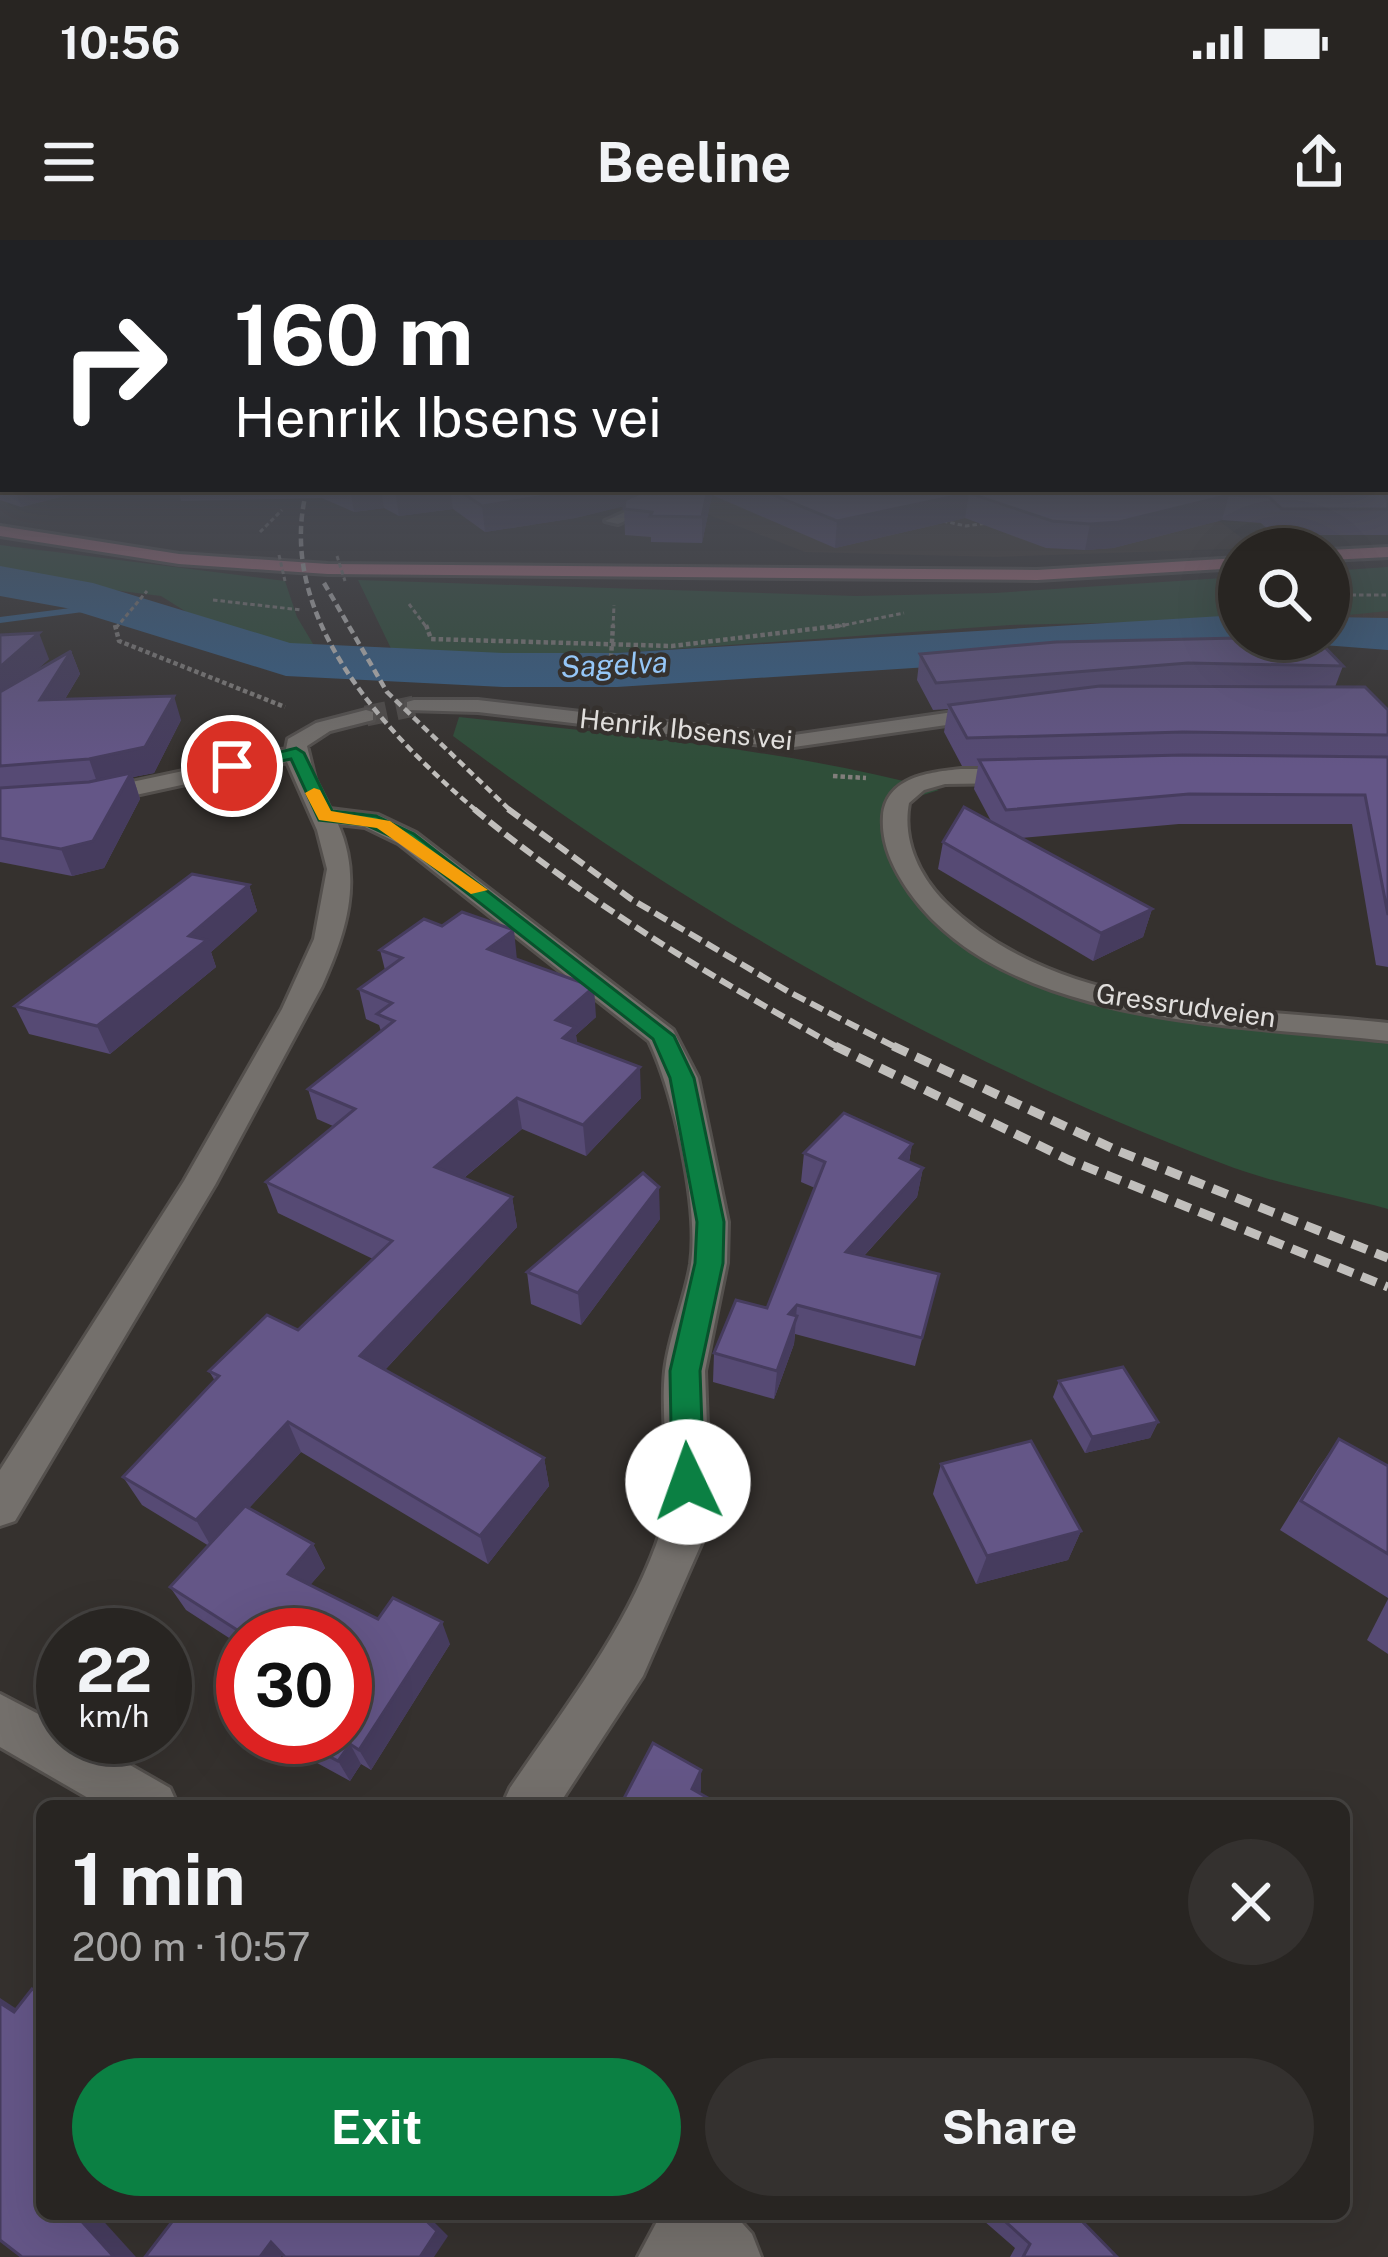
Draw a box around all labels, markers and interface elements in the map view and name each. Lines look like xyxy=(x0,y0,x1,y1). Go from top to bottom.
text: 10:56 xyxy=(60,16,181,69)
icon: menu xyxy=(36,129,102,195)
icon: share xyxy=(1286,129,1352,195)
text: Beeline xyxy=(597,131,791,194)
text: 160 m xyxy=(234,285,473,384)
icon: right xyxy=(36,288,192,444)
text: Henrik Ibsens vei xyxy=(234,386,662,449)
map controls xyxy=(1218,528,1350,660)
button: search xyxy=(1218,528,1350,660)
water label: Sagelva xyxy=(559,643,669,685)
street label: Henrik Ibsens vei xyxy=(578,702,794,756)
pin xyxy=(181,715,283,817)
icon: arrive xyxy=(199,733,265,799)
street label: Gressrudveien xyxy=(1094,977,1278,1033)
position arrow xyxy=(625,1419,751,1545)
speed limit sign: 30 xyxy=(216,1608,372,1764)
text: 22 xyxy=(76,1635,152,1706)
text: km/h xyxy=(79,1698,149,1734)
text: 1 min xyxy=(72,1837,246,1921)
button: close xyxy=(1188,1839,1314,1965)
text: 200 m · 10:57 xyxy=(72,1924,311,1970)
button: Exit xyxy=(72,2058,681,2196)
button: Share xyxy=(705,2058,1314,2196)

